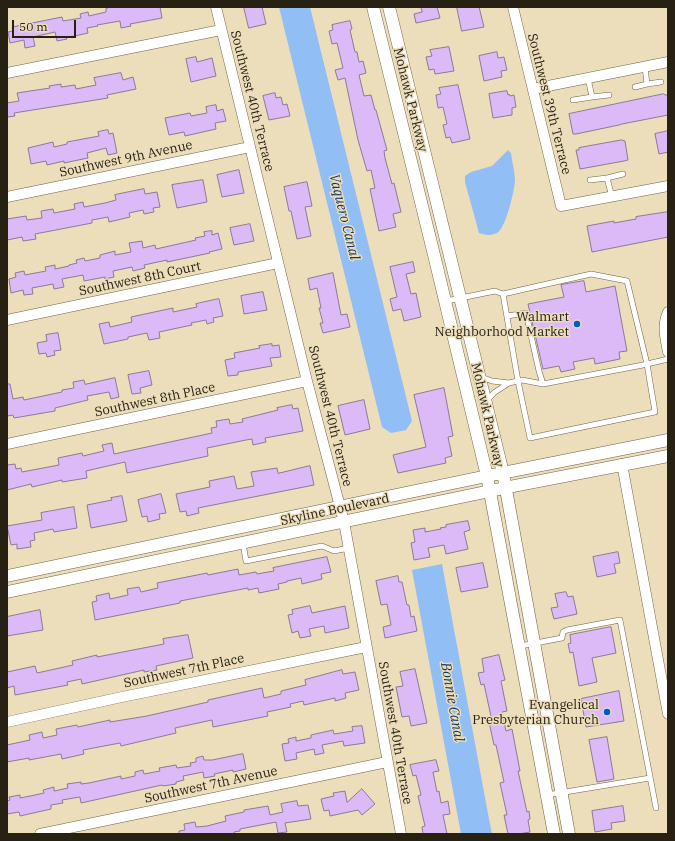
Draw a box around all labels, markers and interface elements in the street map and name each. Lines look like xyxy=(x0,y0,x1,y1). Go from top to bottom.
scale bar xyxy=(14,12,78,38)
text: 50 m xyxy=(19,19,48,34)
street label: Southwest 40th Terrace xyxy=(227,29,277,173)
street label: Southwest 39th Terrace xyxy=(524,32,574,176)
street label: Mohawk Parkway xyxy=(390,46,430,154)
street label: Southwest 9th Avenue xyxy=(58,137,194,181)
water label: Vaquero Canal xyxy=(325,172,363,262)
street label: Southwest 8th Court xyxy=(78,258,202,300)
place label: Walmart Neighborhood Market xyxy=(435,309,569,340)
marker: Walmart Neighborhood Market xyxy=(572,319,582,329)
street label: Southwest 40th Terrace xyxy=(305,344,355,488)
street label: Mohawk Parkway xyxy=(467,361,507,469)
street label: Southwest 8th Place xyxy=(93,380,217,420)
street label: Skyline Boulevard xyxy=(279,491,391,529)
street label: Southwest 7th Place xyxy=(122,651,246,691)
street label: Southwest 40th Terrace xyxy=(375,660,415,806)
water label: Bonnie Canal xyxy=(437,661,467,743)
place label: Evangelical Presbyterian Church xyxy=(472,697,599,728)
marker: Evangelical Presbyterian Church xyxy=(602,707,612,717)
street label: Southwest 7th Avenue xyxy=(143,763,279,807)

